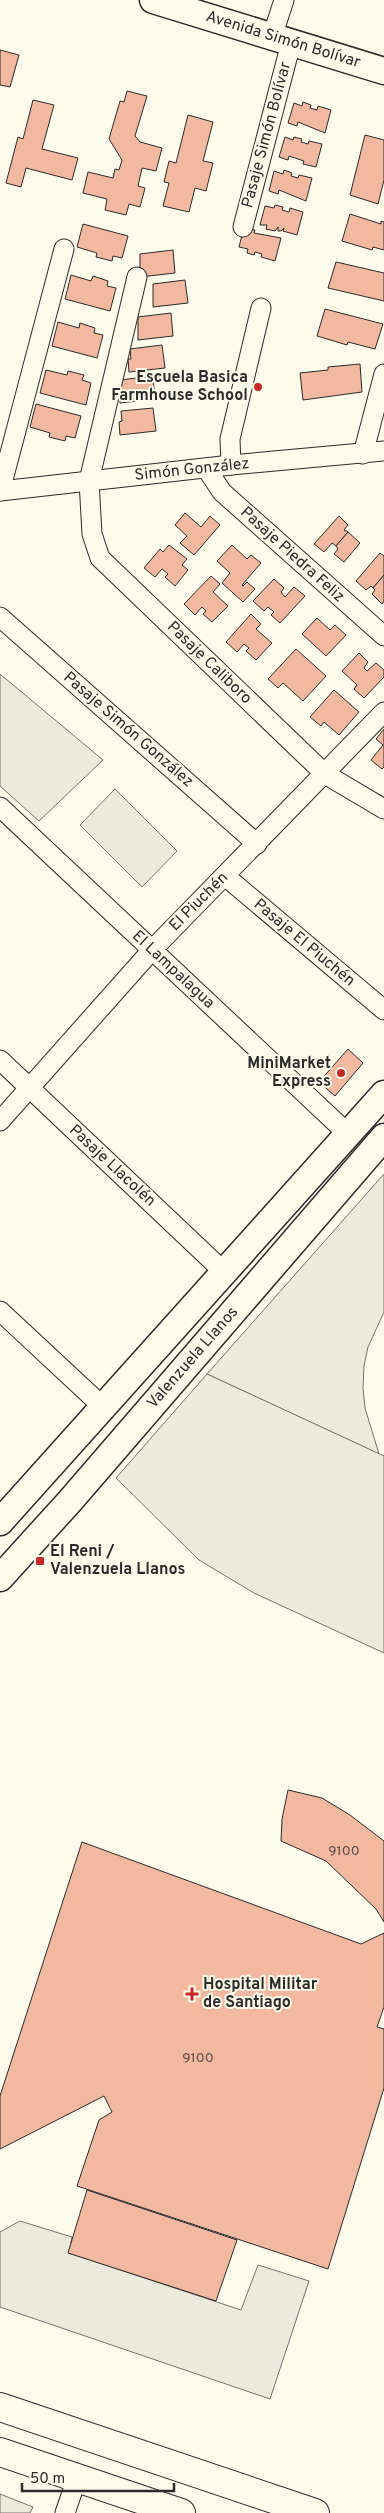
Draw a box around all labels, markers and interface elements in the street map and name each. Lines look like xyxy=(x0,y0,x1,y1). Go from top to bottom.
street label: Avenida Simón Bolívar xyxy=(203,7,363,73)
street label: Pasaje Simón Bolívar xyxy=(238,60,296,210)
place label: Escuela Basica Farmhouse School xyxy=(111,368,248,406)
marker: Escuela Basica Farmhouse School xyxy=(252,381,264,393)
street label: Simón González xyxy=(134,454,250,486)
street label: Pasaje Piedra Feliz xyxy=(236,503,348,607)
street label: Pasaje Caliboro xyxy=(162,617,256,709)
street label: Pasaje Simón González xyxy=(59,668,197,792)
street label: El Piuchén xyxy=(165,868,233,936)
street label: Pasaje El Piuchén xyxy=(249,895,359,991)
street label: El Lampalagua xyxy=(127,927,219,1013)
place label: MiniMarket Express xyxy=(247,1054,331,1092)
marker: MiniMarket Express xyxy=(335,1067,347,1079)
street label: Pasaje Llacolén xyxy=(64,1121,160,1211)
street label: Valenzuela Llanos xyxy=(143,1303,243,1413)
place label: El Reni / Valenzuela Llanos xyxy=(50,1542,185,1580)
marker: El Reni / Valenzuela Llanos xyxy=(34,1555,46,1567)
house number: 9100 xyxy=(328,1843,360,1860)
place label: Hospital Militar de Santiago xyxy=(203,1975,318,2013)
marker: Hospital Militar de Santiago xyxy=(185,1987,199,2001)
house number: 9100 xyxy=(182,2050,214,2067)
scale bar xyxy=(22,2460,175,2492)
text: 50 m xyxy=(30,2470,65,2489)

